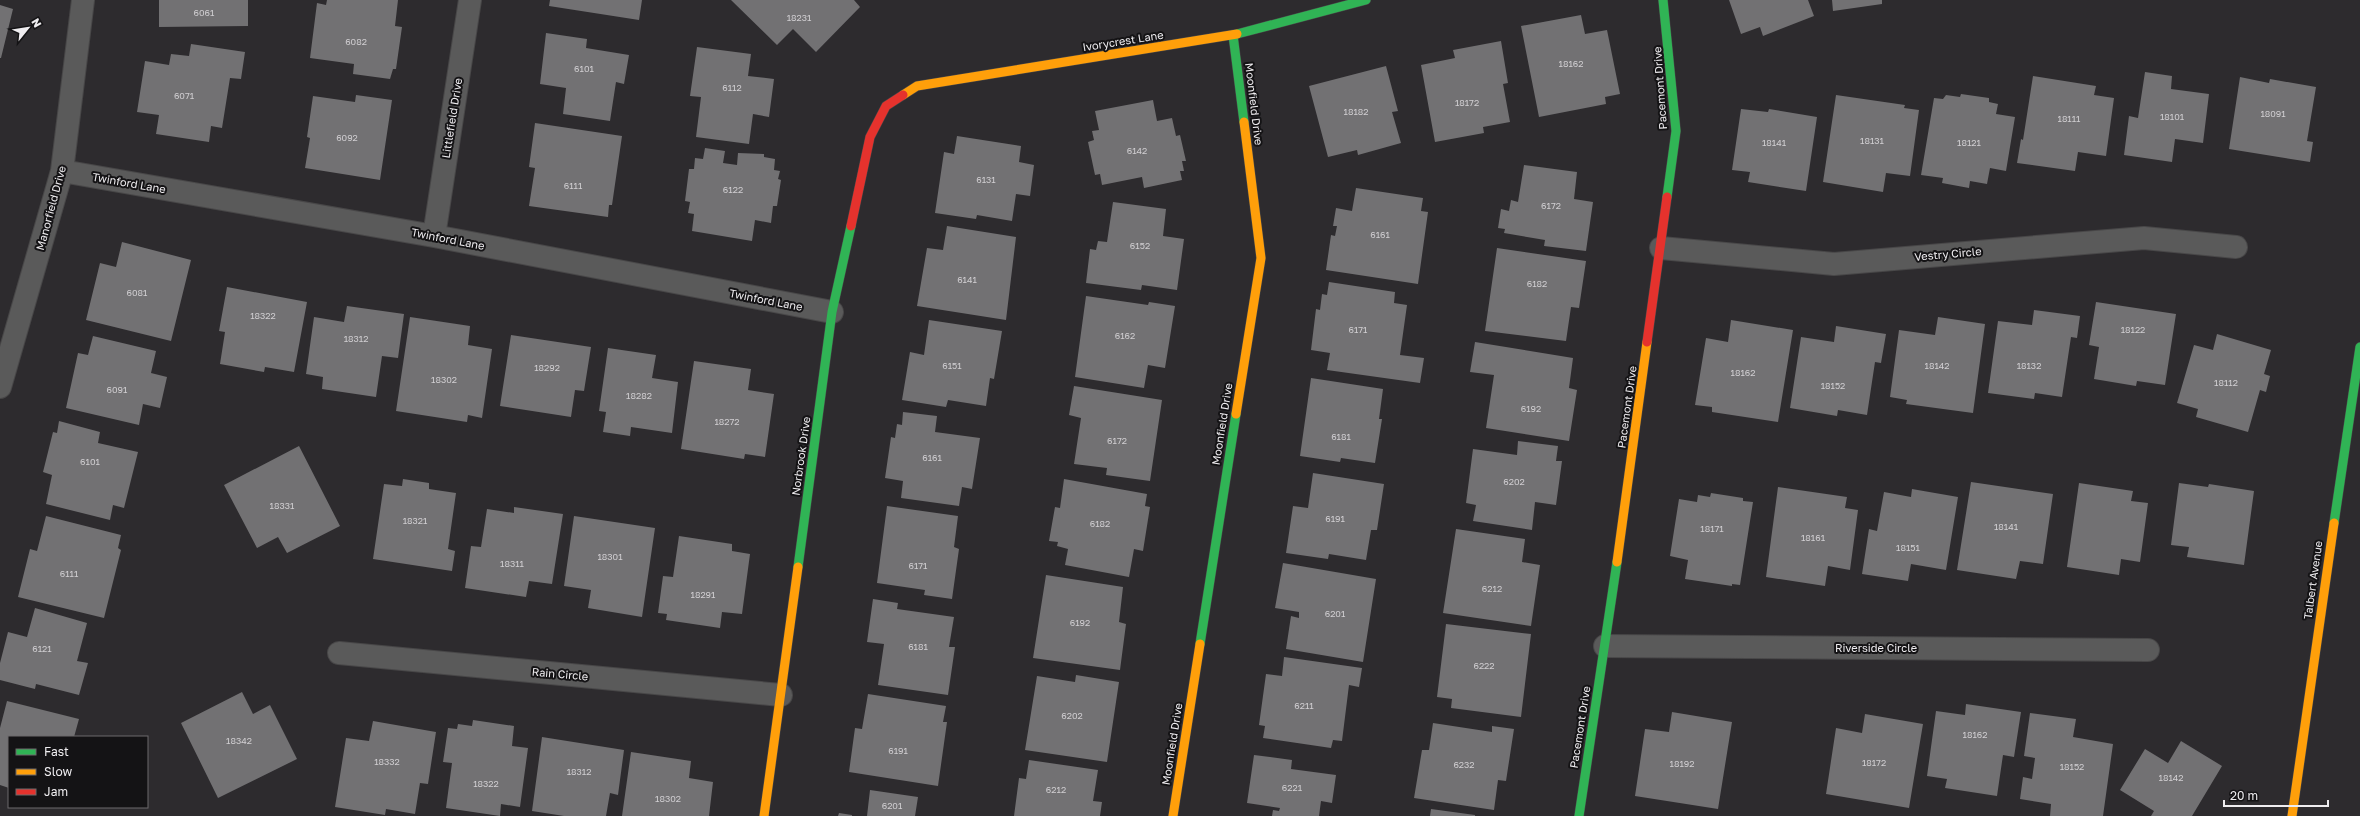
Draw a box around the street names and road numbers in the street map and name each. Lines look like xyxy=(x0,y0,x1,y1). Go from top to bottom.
street label: Ivorycrest Lane xyxy=(1081,28,1164,53)
street label: Pacemont Drive xyxy=(1650,46,1669,130)
street label: Moonfield Drive xyxy=(1243,62,1266,146)
street label: Littlefield Drive xyxy=(439,77,464,159)
street label: Manorfield Drive xyxy=(33,164,68,252)
street label: Twinford Lane xyxy=(91,170,167,195)
street label: Twinford Lane xyxy=(410,225,486,252)
street label: Vestry Circle xyxy=(1914,244,1982,263)
street label: Twinford Lane xyxy=(728,286,804,313)
street label: Pacemont Drive xyxy=(1614,365,1639,449)
street label: Moonfield Drive xyxy=(1209,382,1234,466)
street label: Norbrook Drive xyxy=(789,416,812,496)
street label: Talbert Avenue xyxy=(2301,540,2324,620)
street label: Riverside Circle xyxy=(1835,641,1917,654)
street label: Rain Circle xyxy=(531,665,589,682)
street label: Pacemont Drive xyxy=(1567,685,1592,769)
street label: Moonfield Drive xyxy=(1159,702,1184,786)

